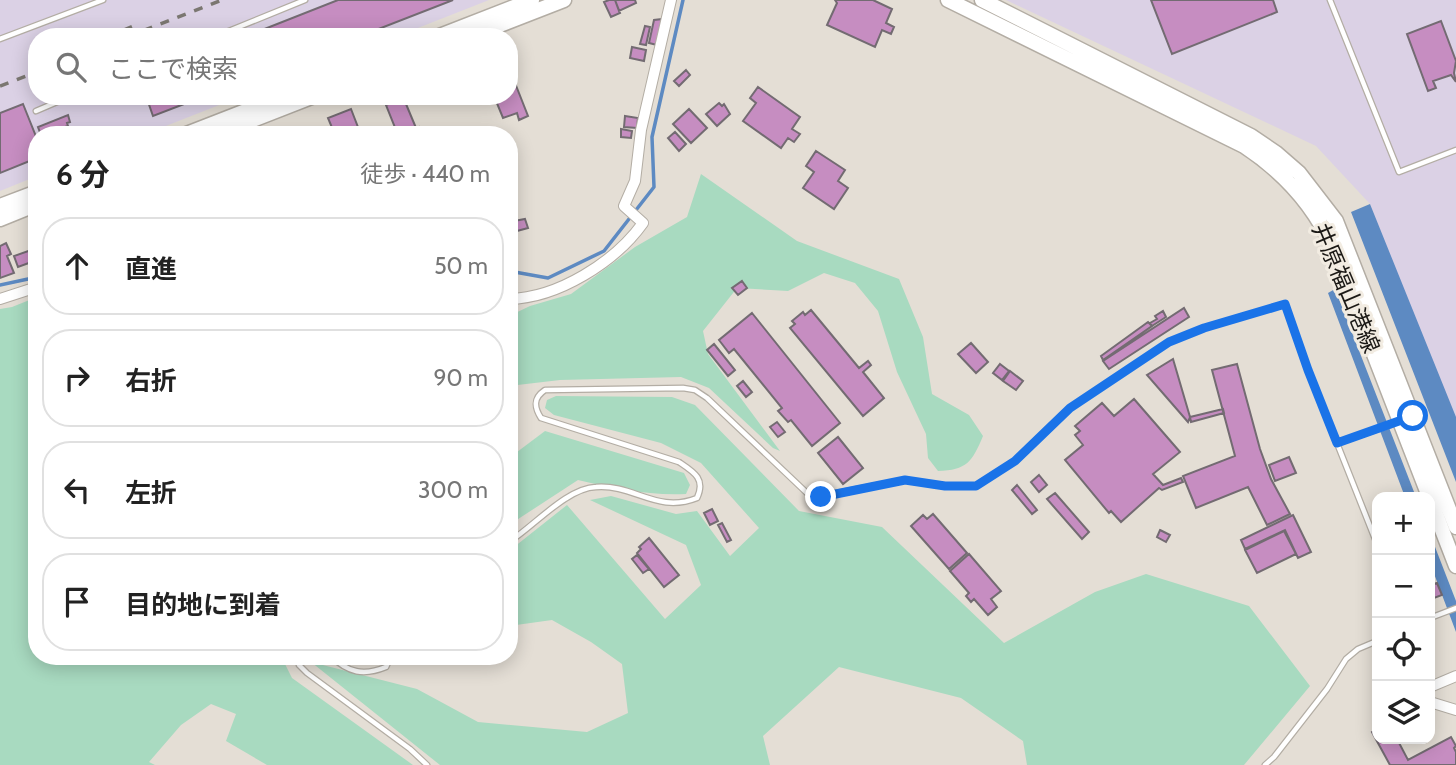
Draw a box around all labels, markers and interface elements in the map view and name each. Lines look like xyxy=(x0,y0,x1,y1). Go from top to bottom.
search box xyxy=(28,28,518,105)
icon: search xyxy=(52,48,90,86)
text: ここで検索 xyxy=(108,53,238,85)
text: 6 分 xyxy=(56,156,110,193)
text: 徒歩 · 440 m xyxy=(360,160,490,188)
street label: 井原福山港線 xyxy=(1306,219,1386,357)
icon: ahead xyxy=(58,247,96,285)
text: 50 m xyxy=(434,252,488,280)
text: 直進 xyxy=(125,253,177,285)
icon: right xyxy=(58,359,96,397)
text: 90 m xyxy=(434,364,488,392)
text: 右折 xyxy=(125,365,177,397)
route start xyxy=(1397,400,1428,431)
icon: left xyxy=(58,471,96,509)
text: 300 m xyxy=(418,476,488,504)
text: 左折 xyxy=(125,477,177,509)
route end xyxy=(805,481,836,512)
map controls xyxy=(1372,492,1435,744)
button: + xyxy=(1372,492,1435,555)
button: − xyxy=(1372,555,1435,618)
icon: arrive xyxy=(58,583,96,621)
text: 目的地に到着 xyxy=(125,589,281,621)
button: locate xyxy=(1372,618,1435,681)
button: layers xyxy=(1372,681,1435,744)

